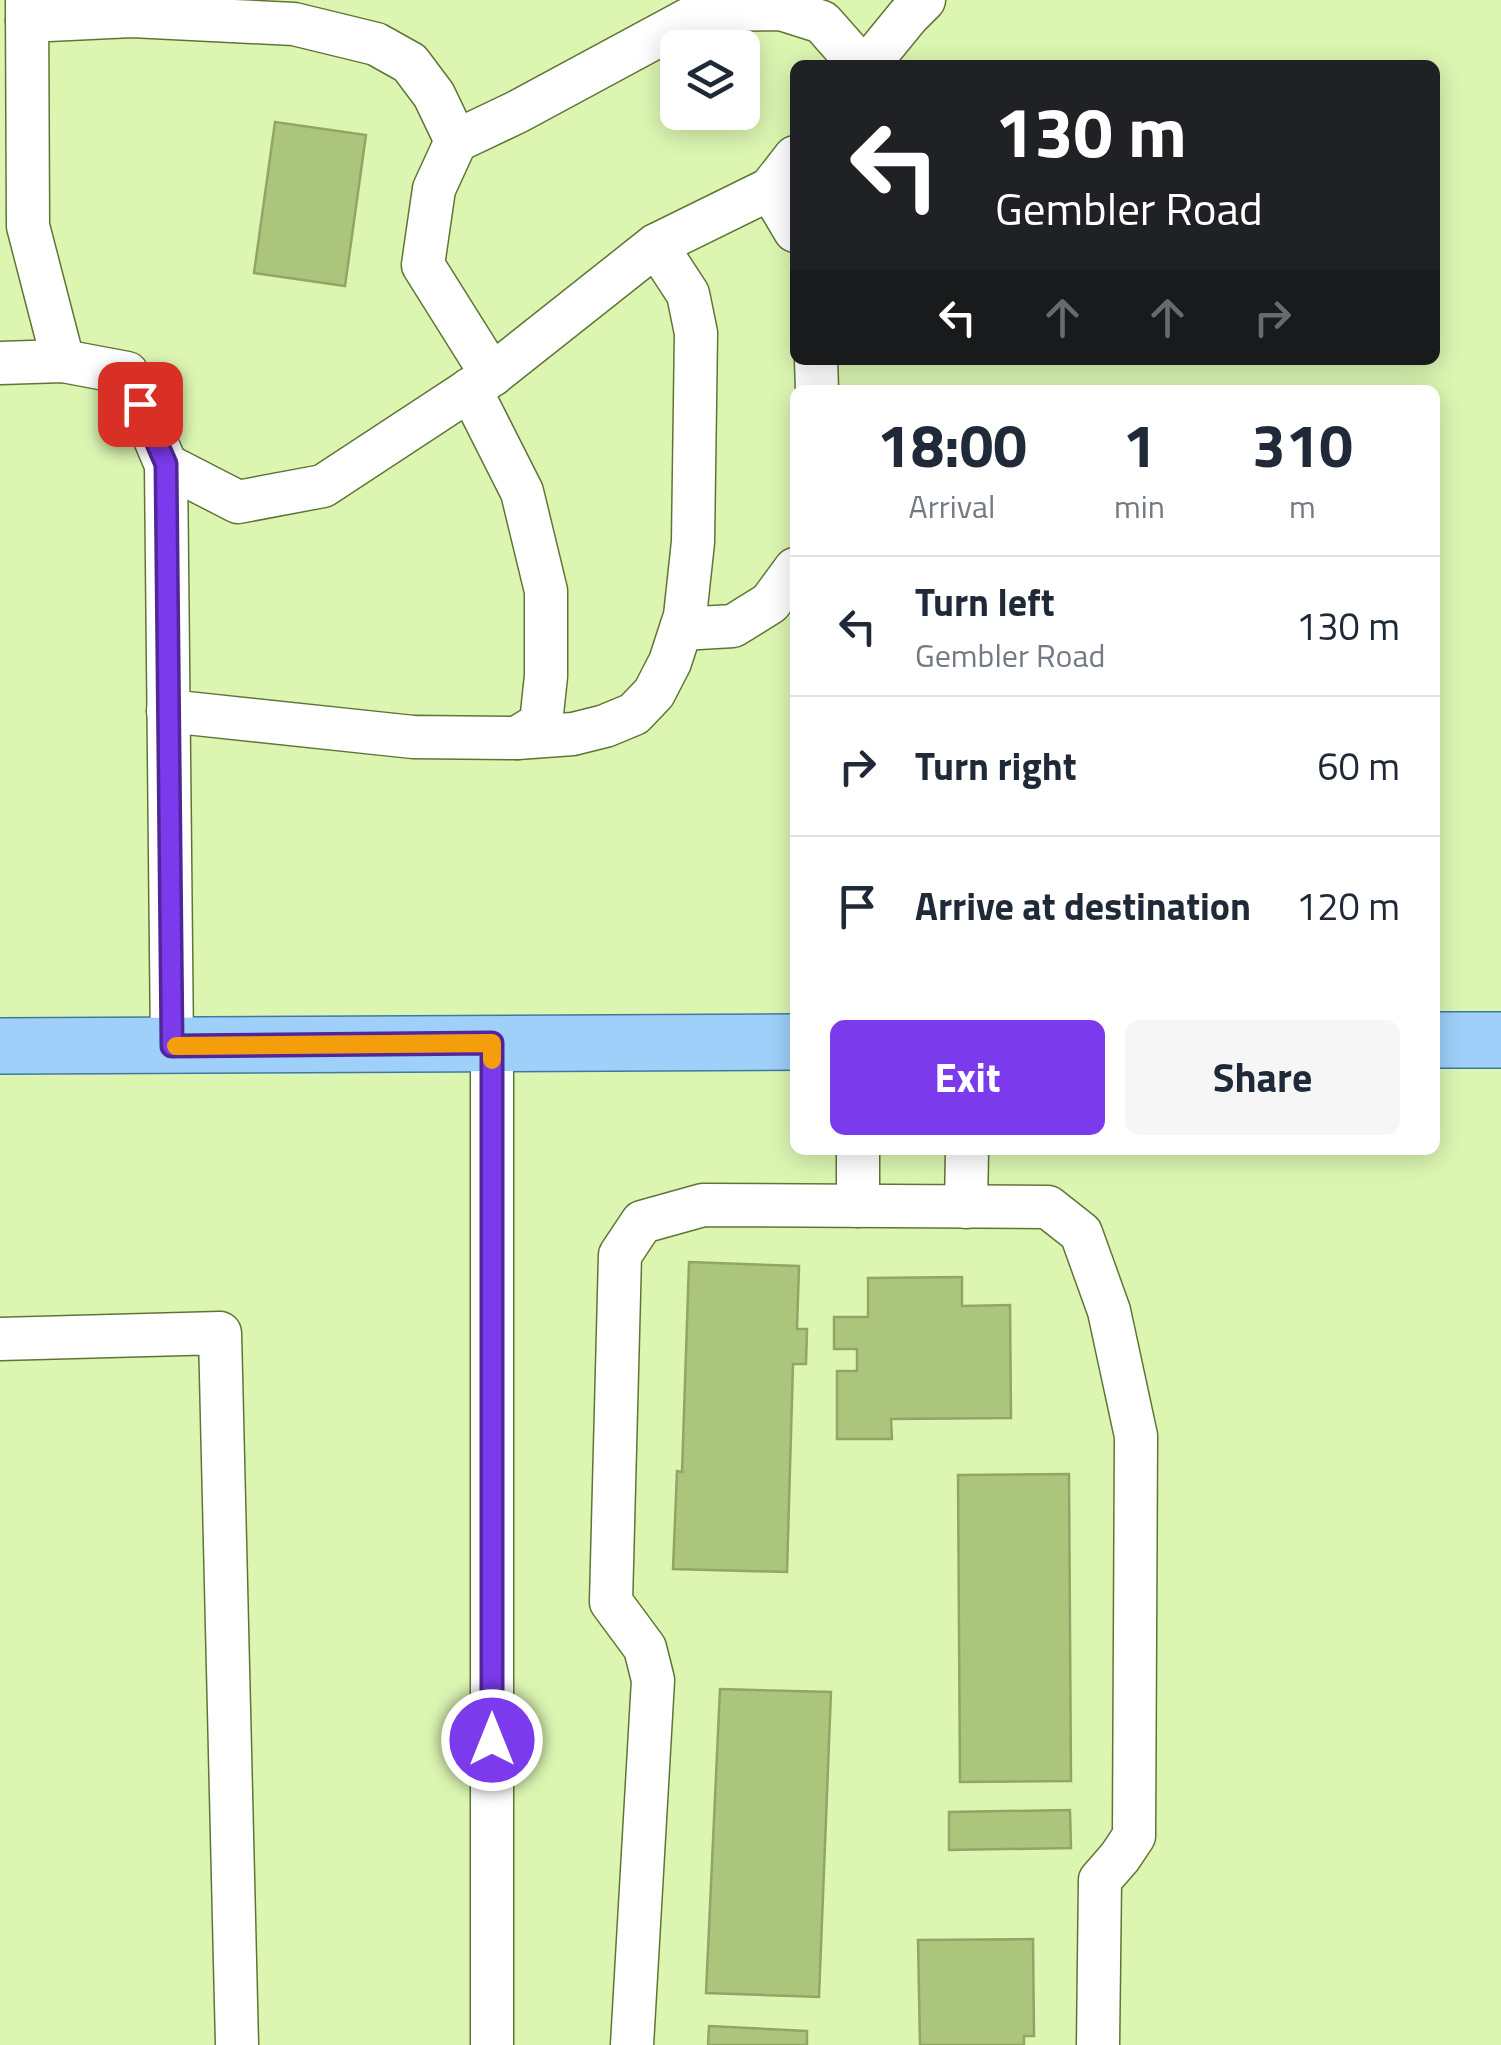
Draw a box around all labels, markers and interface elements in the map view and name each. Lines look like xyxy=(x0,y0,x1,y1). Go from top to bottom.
map controls xyxy=(660,30,760,130)
button: layers xyxy=(660,30,760,130)
text: 130 m xyxy=(995,78,1187,184)
icon: left xyxy=(830,100,960,230)
text: Gembler Road xyxy=(995,174,1263,242)
icon: left xyxy=(930,290,985,345)
icon: ahead xyxy=(1035,290,1090,345)
icon: ahead xyxy=(1140,290,1195,345)
icon: right xyxy=(1245,290,1300,345)
pin xyxy=(98,362,183,447)
icon: arrive xyxy=(113,377,168,432)
text: 18:00 xyxy=(877,399,1027,490)
text: 1 xyxy=(1123,399,1156,490)
text: 310 xyxy=(1252,399,1353,490)
text: Arrival xyxy=(909,482,995,530)
text: min xyxy=(1114,482,1165,530)
text: m xyxy=(1289,482,1316,530)
text: Turn left xyxy=(915,573,1055,631)
text: 130 m xyxy=(1296,597,1400,655)
icon: left xyxy=(830,599,885,654)
text: Gembler Road xyxy=(915,631,1105,679)
text: Turn right xyxy=(915,737,1077,795)
text: 60 m xyxy=(1317,737,1400,795)
icon: right xyxy=(830,739,885,794)
text: Arrive at destination xyxy=(915,877,1251,935)
text: 120 m xyxy=(1296,877,1400,935)
icon: arrive xyxy=(830,879,885,934)
button: Exit xyxy=(830,1020,1105,1135)
button: Share xyxy=(1125,1020,1400,1135)
position arrow xyxy=(440,1688,544,1792)

